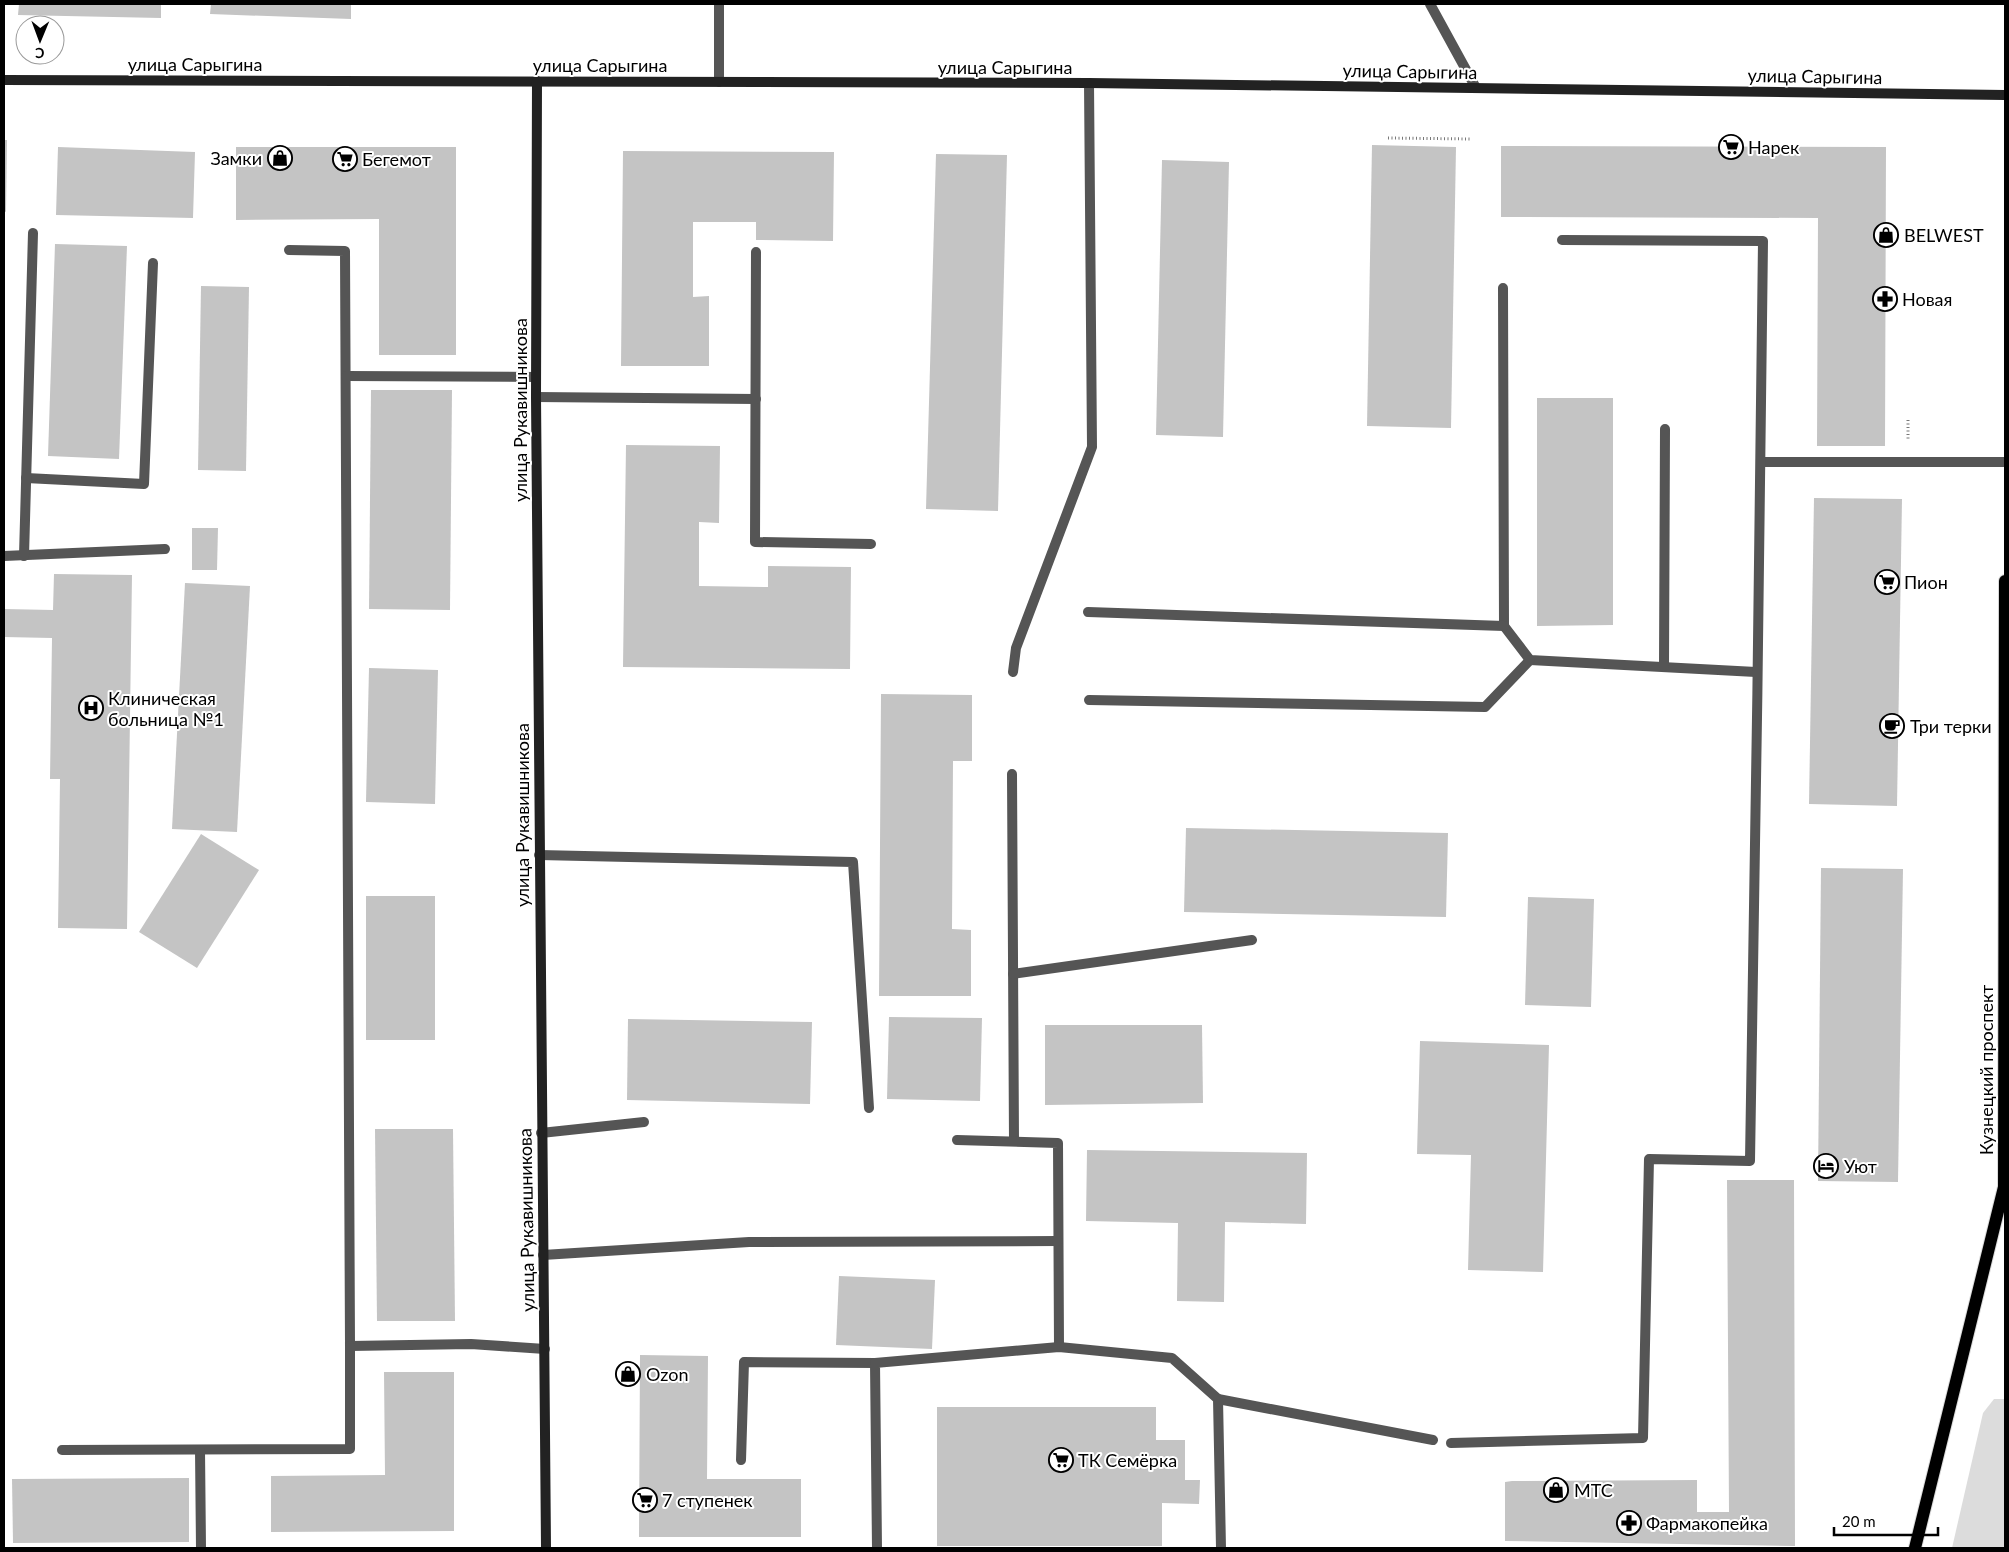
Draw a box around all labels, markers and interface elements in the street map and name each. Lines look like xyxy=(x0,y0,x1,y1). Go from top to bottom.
north arrow xyxy=(15,15,65,65)
text: С xyxy=(34,45,45,62)
street label: улица Сарыгина xyxy=(128,53,262,75)
street label: улица Сарыгина xyxy=(533,54,667,76)
street label: улица Сарыгина xyxy=(938,56,1072,78)
street label: улица Сарыгина xyxy=(1342,59,1478,83)
street label: улица Сарыгина xyxy=(1747,64,1883,88)
supermarket icon: Нарек xyxy=(1718,134,1744,160)
place label: Нарек xyxy=(1748,136,1800,158)
shop icon: Замки xyxy=(267,145,293,171)
supermarket icon: Бегемот xyxy=(332,146,358,172)
place label: Замки xyxy=(210,147,262,169)
place label: Бегемот xyxy=(362,148,431,170)
shop icon: BELWEST xyxy=(1873,222,1899,248)
place label: BELWEST xyxy=(1904,224,1984,246)
pharmacy icon: Новая xyxy=(1872,286,1898,312)
place label: Новая xyxy=(1902,288,1952,310)
street label: улица Рукавишникова xyxy=(509,318,531,502)
supermarket icon: Пион xyxy=(1874,569,1900,595)
place label: Пион xyxy=(1904,571,1948,593)
place label: Клиническая больница №1 xyxy=(108,687,224,730)
hospital icon: Клиническая больница №1 xyxy=(78,695,104,721)
cafe icon: Три терки xyxy=(1879,713,1905,739)
place label: Три терки xyxy=(1910,715,1992,737)
street label: улица Рукавишникова xyxy=(511,723,533,907)
street label: Кузнецкий проспект xyxy=(1975,985,1997,1155)
street label: улица Рукавишникова xyxy=(513,1128,539,1312)
hotel icon: Уют xyxy=(1813,1153,1839,1179)
place label: Уют xyxy=(1844,1155,1877,1177)
shop icon: Ozon xyxy=(615,1361,641,1387)
place label: Ozon xyxy=(646,1363,688,1385)
supermarket icon: ТК Семёрка xyxy=(1048,1447,1074,1473)
place label: ТК Семёрка xyxy=(1078,1449,1177,1471)
shop icon: МТС xyxy=(1543,1477,1569,1503)
place label: МТС xyxy=(1574,1479,1613,1501)
supermarket icon: 7 ступенек xyxy=(632,1487,658,1513)
place label: 7 ступенек xyxy=(662,1489,753,1511)
scale bar xyxy=(1834,1504,1938,1536)
pharmacy icon: Фармакопейка xyxy=(1616,1510,1642,1536)
place label: Фармакопейка xyxy=(1646,1512,1768,1534)
text: 20 m xyxy=(1842,1512,1876,1530)

